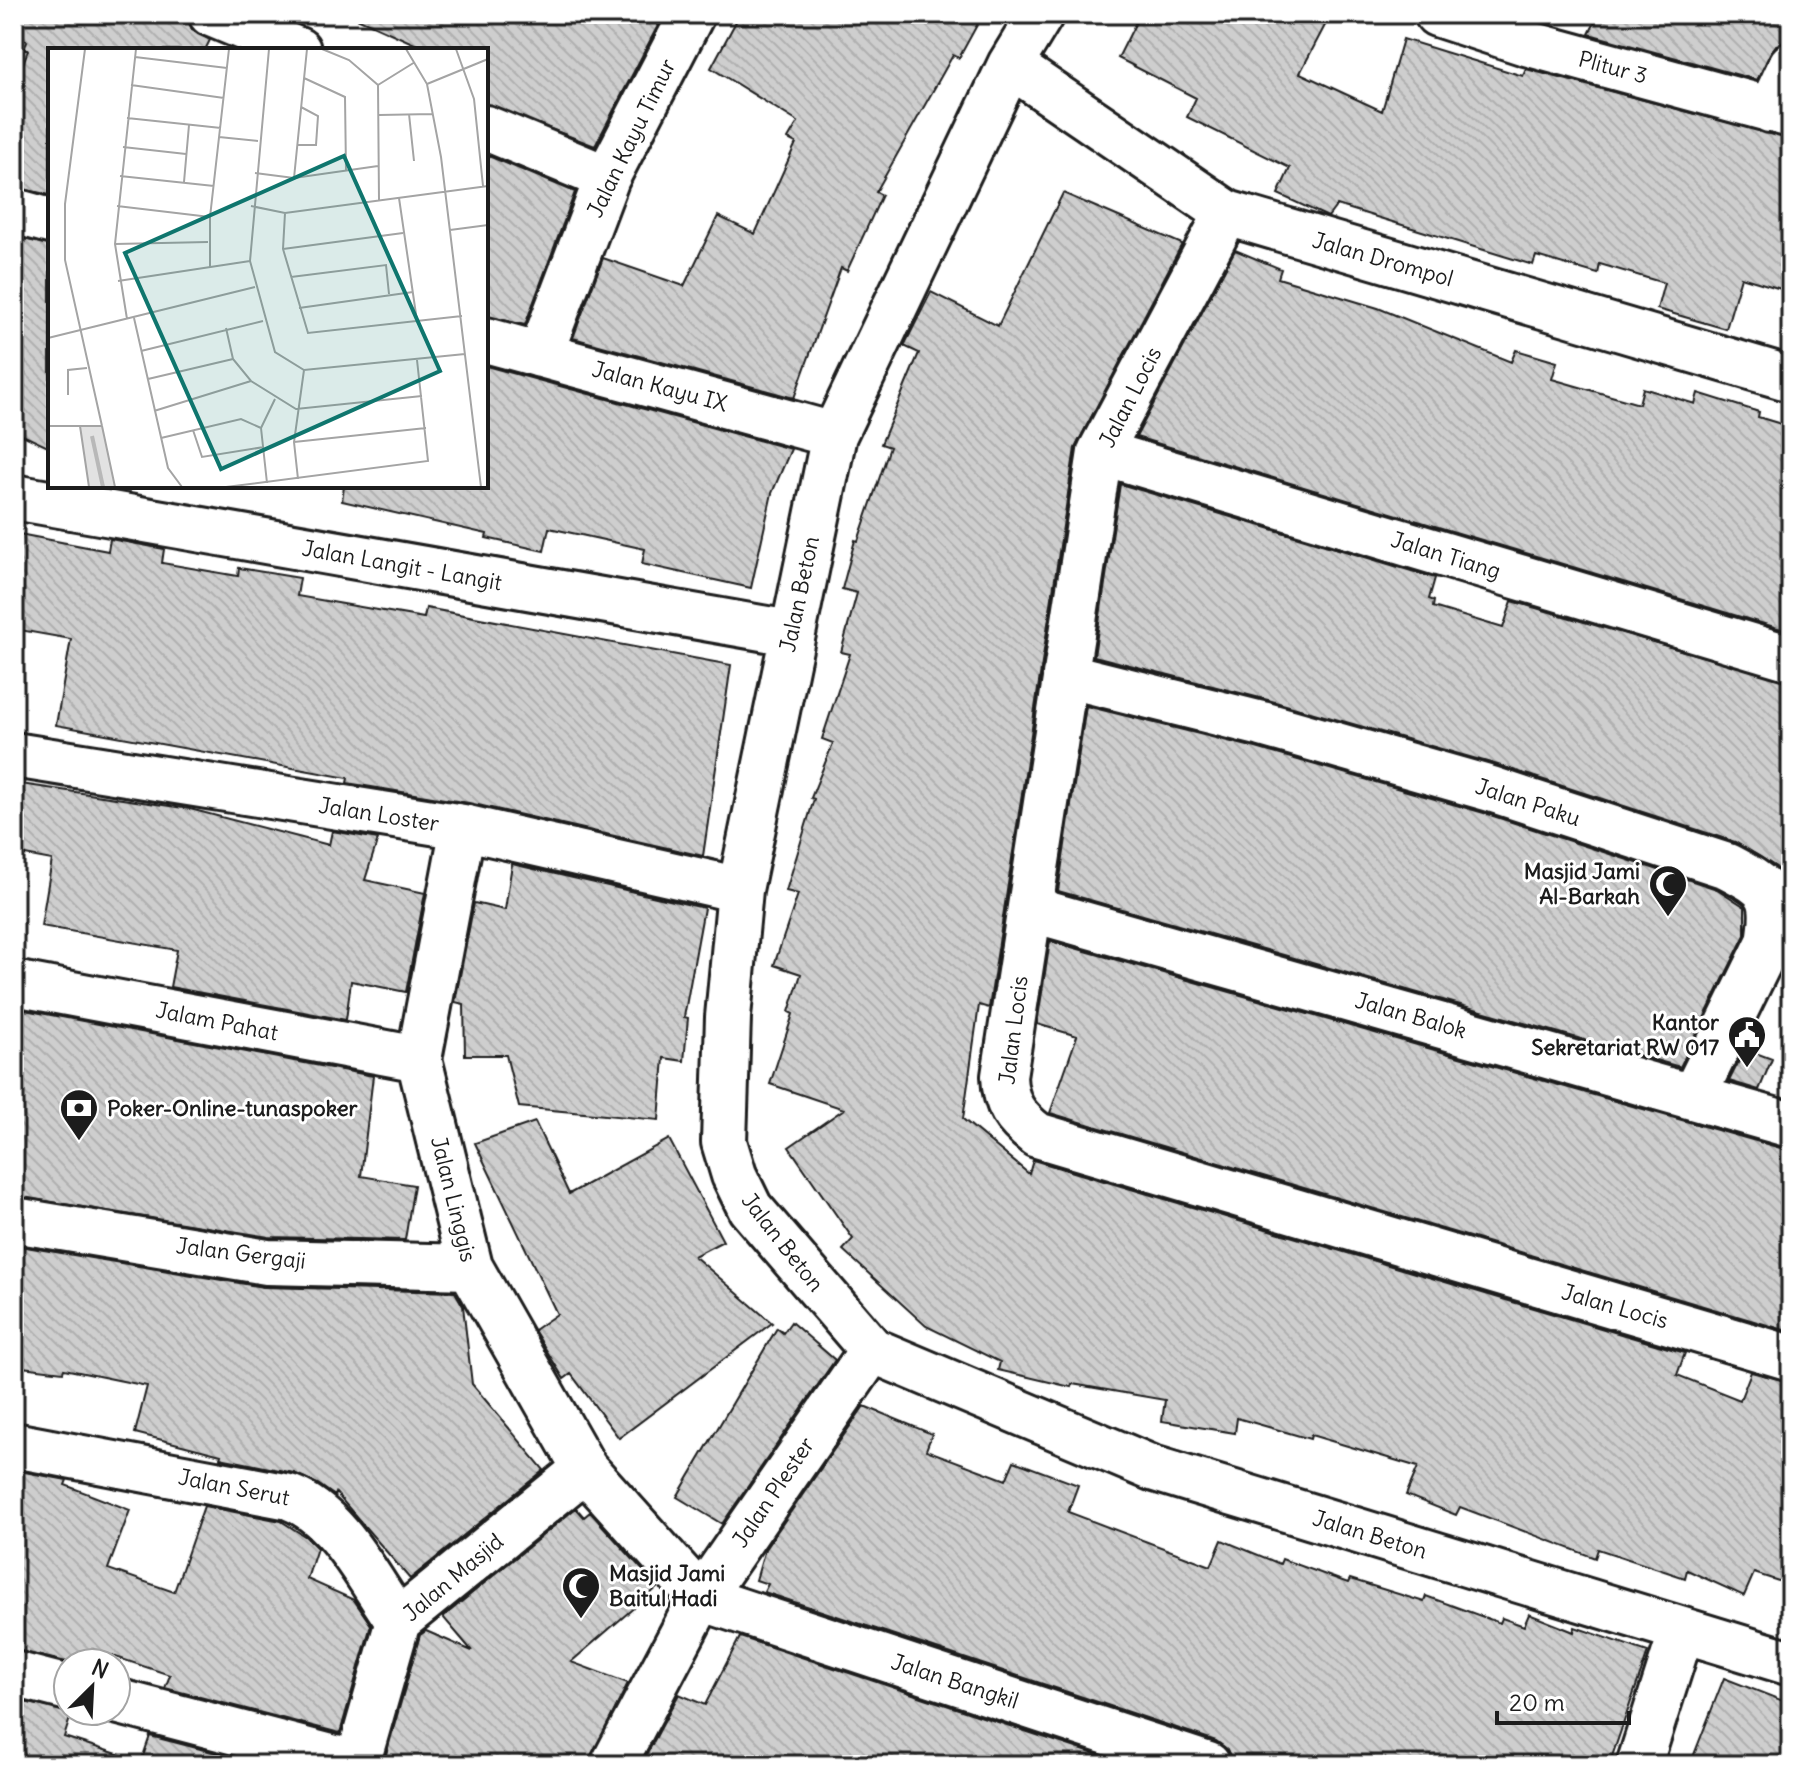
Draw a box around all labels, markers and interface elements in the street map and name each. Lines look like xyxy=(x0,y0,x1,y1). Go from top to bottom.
street label: Plitur 3 xyxy=(1576,44,1650,90)
inset map xyxy=(48,48,488,488)
street label: Jalan Kayu Timur xyxy=(580,54,682,222)
street label: Jalan Drompol xyxy=(1309,226,1457,292)
street label: Jalan Locis xyxy=(1093,342,1167,452)
street label: Jalan Kayu IX xyxy=(589,354,731,418)
street label: Jalan Tiang xyxy=(1388,525,1504,585)
street label: Jalan Beton xyxy=(773,533,825,655)
street label: Jalan Langit - Langit xyxy=(300,534,504,596)
street label: Jalan Paku xyxy=(1472,772,1584,832)
street label: Jalan Loster xyxy=(317,791,441,837)
place label: Masjid Jami Al-Barkah xyxy=(1524,857,1640,910)
mosque icon: Masjid Jami Al-Barkah xyxy=(1647,863,1689,918)
street label: Jalan Locis xyxy=(992,974,1034,1086)
street label: Jalan Balok xyxy=(1352,986,1470,1044)
street label: Jalam Pahat xyxy=(154,995,280,1047)
place label: Kantor Sekretariat RW 017 xyxy=(1531,1008,1720,1061)
public building icon: Kantor Sekretariat RW 017 xyxy=(1726,1014,1768,1069)
bank icon: Poker-Online-tunaspoker xyxy=(58,1087,100,1142)
place label: Poker-Online-tunaspoker xyxy=(107,1094,359,1122)
street label: Jalan Linggis xyxy=(425,1133,483,1265)
street label: Jalan Beton xyxy=(736,1187,830,1297)
street label: Jalan Gergaji xyxy=(175,1231,307,1275)
street label: Jalan Locis xyxy=(1559,1277,1671,1335)
street label: Jalan Plester xyxy=(726,1431,820,1553)
street label: Jalan Serut xyxy=(176,1463,292,1511)
street label: Jalan Beton xyxy=(1310,1503,1430,1565)
street label: Jalan Masjid xyxy=(397,1527,509,1627)
place label: Masjid Jami Baitul Hadi xyxy=(609,1559,725,1612)
mosque icon: Masjid Jami Baitul Hadi xyxy=(560,1565,602,1620)
north arrow xyxy=(52,1647,132,1727)
street label: Jalan Bangkil xyxy=(888,1647,1022,1715)
text: N xyxy=(87,1653,113,1685)
scale bar xyxy=(1497,1675,1629,1725)
text: 20 m xyxy=(1509,1687,1565,1717)

